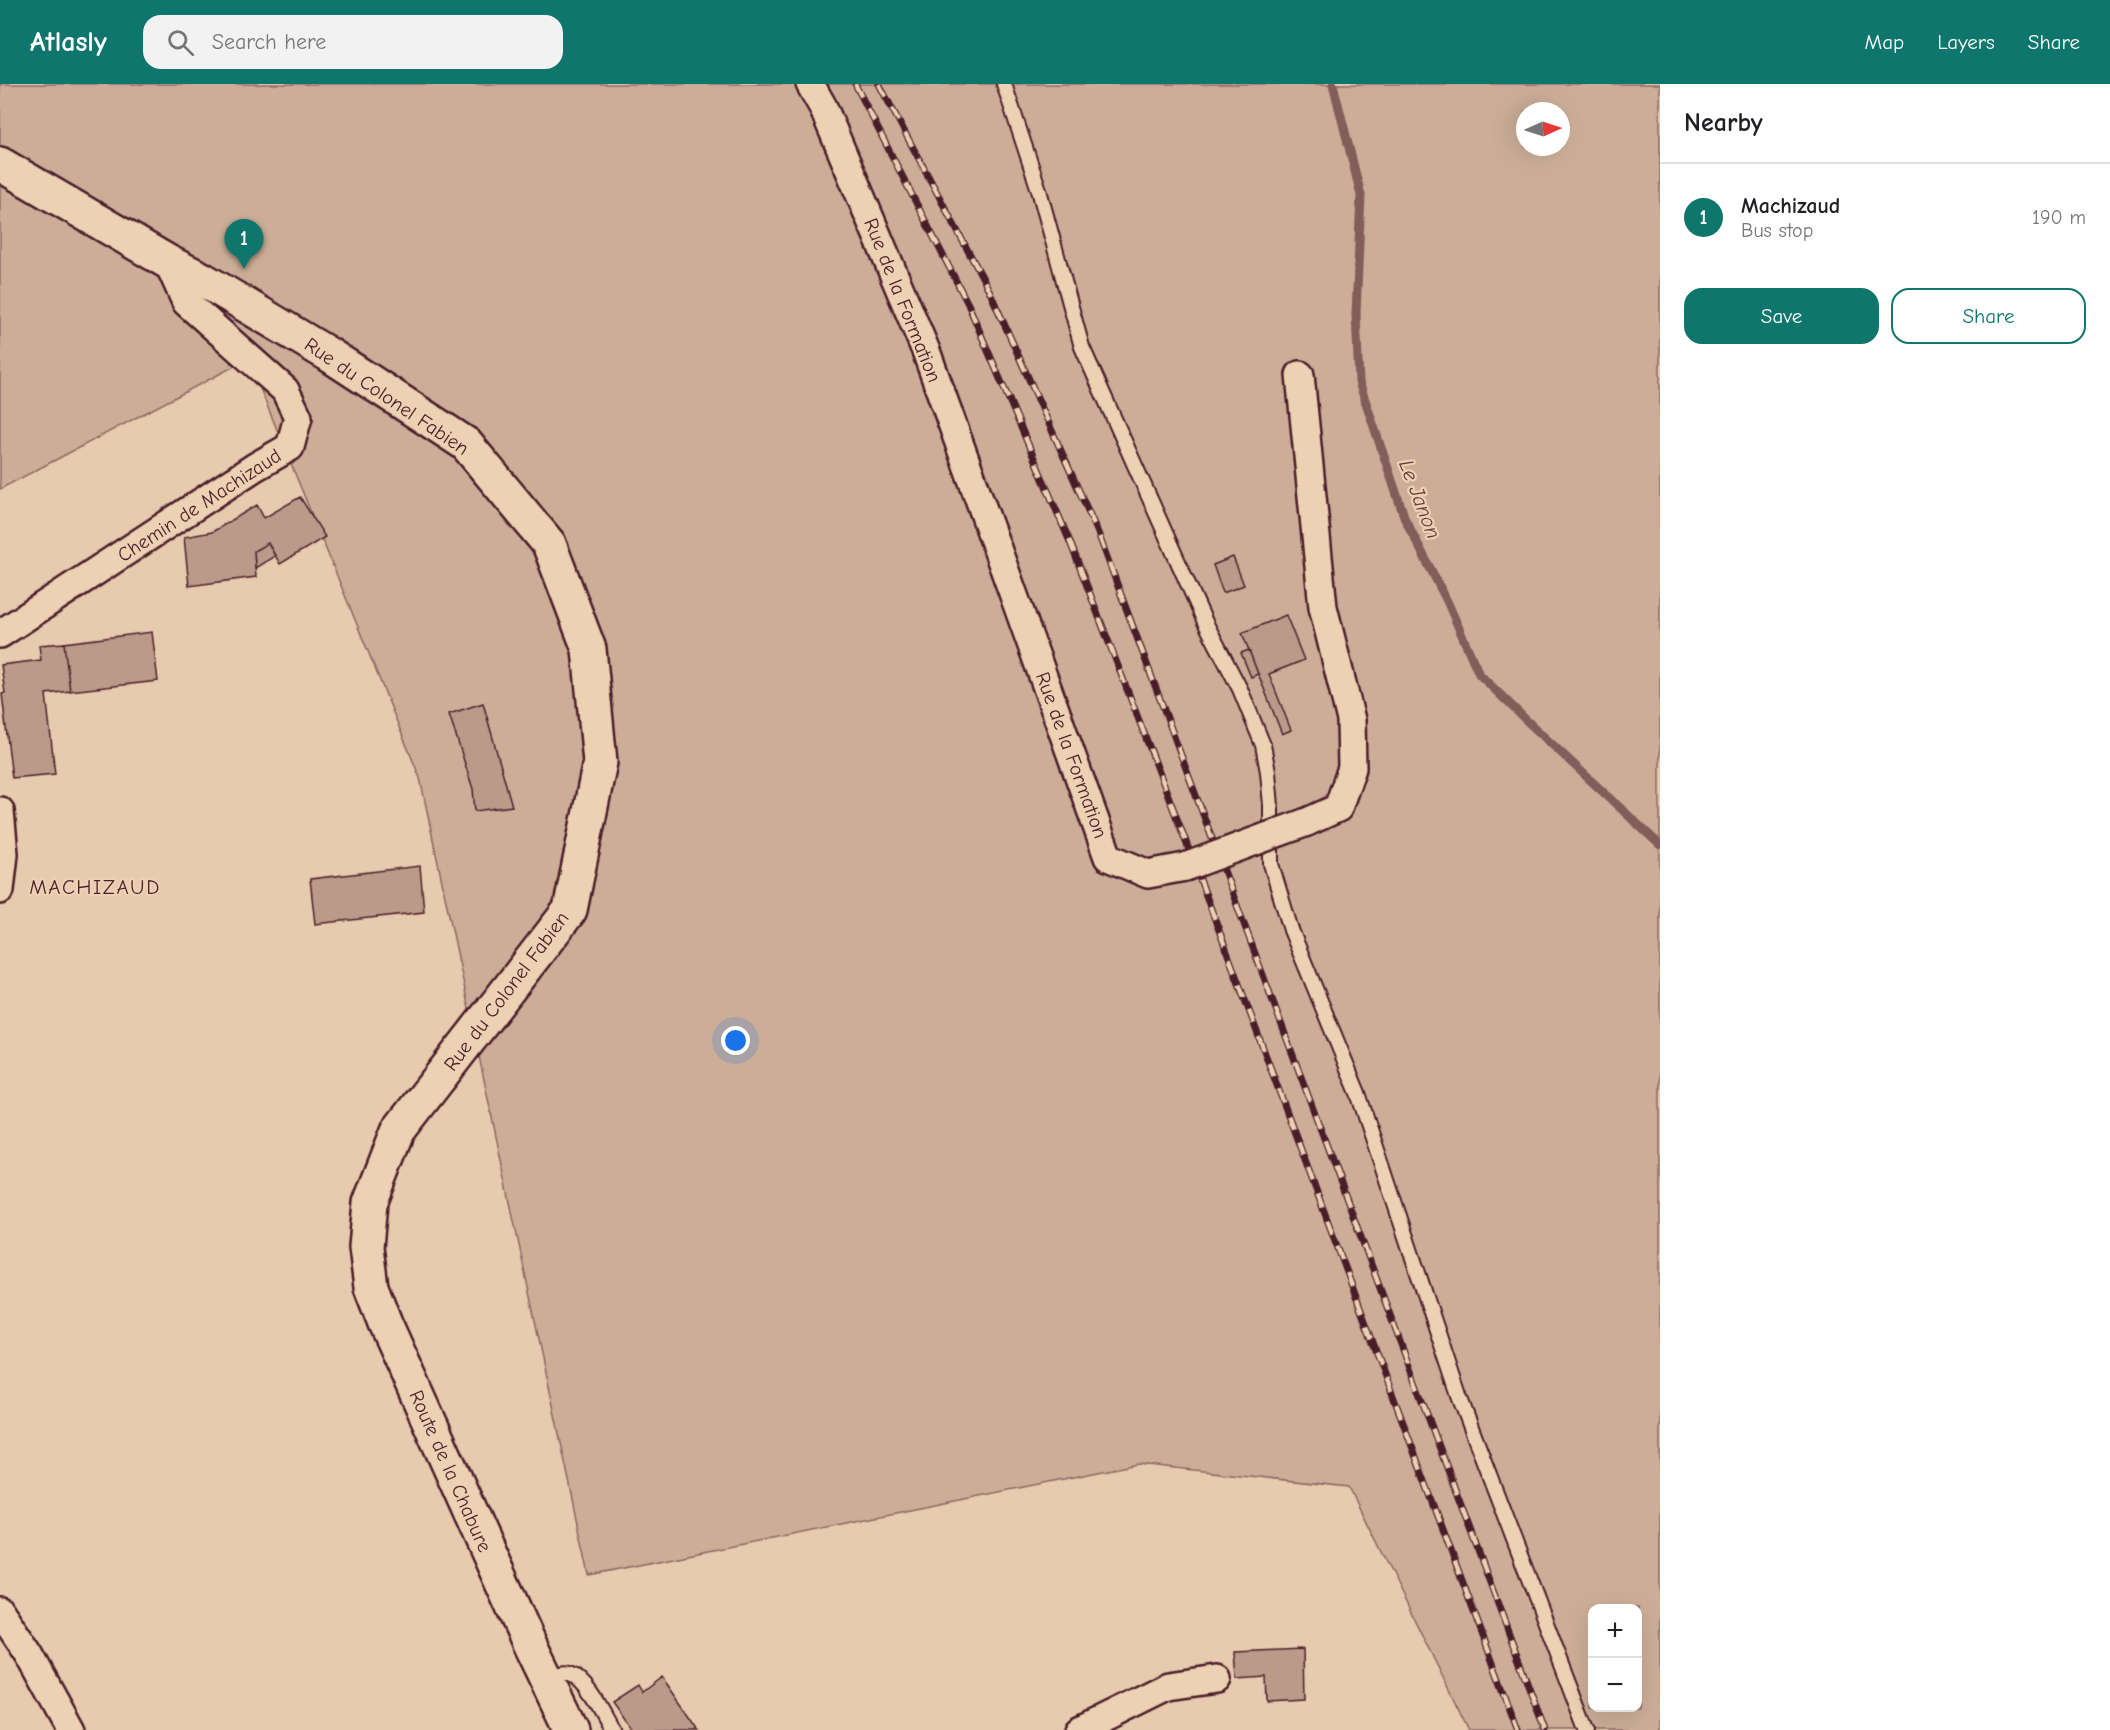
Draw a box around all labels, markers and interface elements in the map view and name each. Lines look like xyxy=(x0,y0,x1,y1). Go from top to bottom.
search box xyxy=(143,15,563,69)
text: Atlasly xyxy=(30,26,107,58)
icon: search xyxy=(164,26,197,59)
text: Search here xyxy=(212,29,326,55)
text: Map xyxy=(1865,30,1904,54)
text: Layers xyxy=(1937,30,1995,54)
text: Share xyxy=(2028,30,2080,54)
north arrow xyxy=(1516,102,1570,156)
text: Nearby xyxy=(1684,108,1763,138)
text: Machizaud xyxy=(1741,193,1840,219)
text: 1 xyxy=(1700,206,1707,229)
text: 190 m xyxy=(2032,206,2086,229)
street label: Rue de la Formation xyxy=(859,215,946,386)
text: Bus stop xyxy=(1741,219,1813,242)
pin: 1 xyxy=(224,220,264,269)
button: Save xyxy=(1684,288,1879,344)
button: Share xyxy=(1891,288,2086,344)
street label: Rue du Colonel Fabien xyxy=(300,333,473,460)
street label: Chemin de Machizaud xyxy=(113,444,285,567)
water label: Le Janon xyxy=(1394,456,1446,542)
street label: Rue de la Formation xyxy=(1031,669,1112,841)
district label: MACHIZAUD xyxy=(29,875,161,899)
street label: Rue du Colonel Fabien xyxy=(439,907,574,1075)
your location xyxy=(721,1026,750,1055)
street label: Route de la Chabure xyxy=(404,1387,497,1556)
map controls xyxy=(1588,1604,1642,1712)
button: + xyxy=(1588,1604,1642,1658)
button: − xyxy=(1588,1658,1642,1712)

